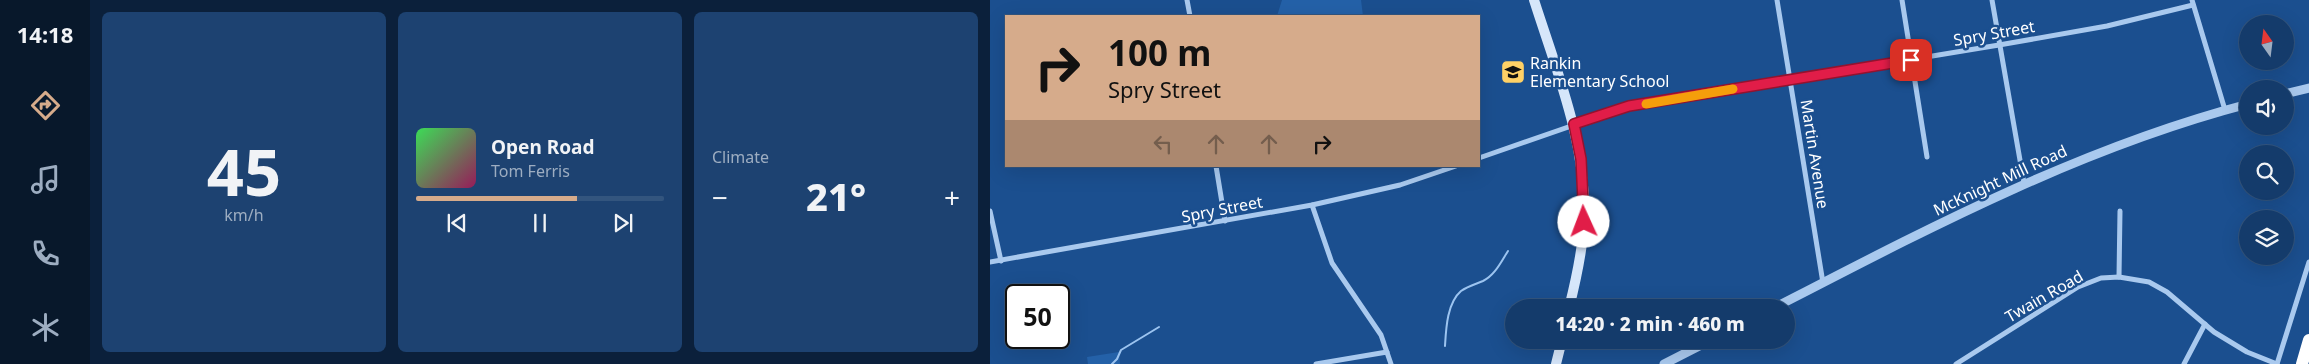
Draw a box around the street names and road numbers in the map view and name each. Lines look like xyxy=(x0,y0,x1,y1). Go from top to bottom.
street label: Spry Street xyxy=(1952,15,2037,51)
street label: Martin Avenue xyxy=(1796,98,1834,210)
street label: McKnight Mill Road xyxy=(1930,139,2070,221)
street label: Spry Street xyxy=(1180,190,1265,228)
street label: Twain Road xyxy=(2001,265,2087,327)

